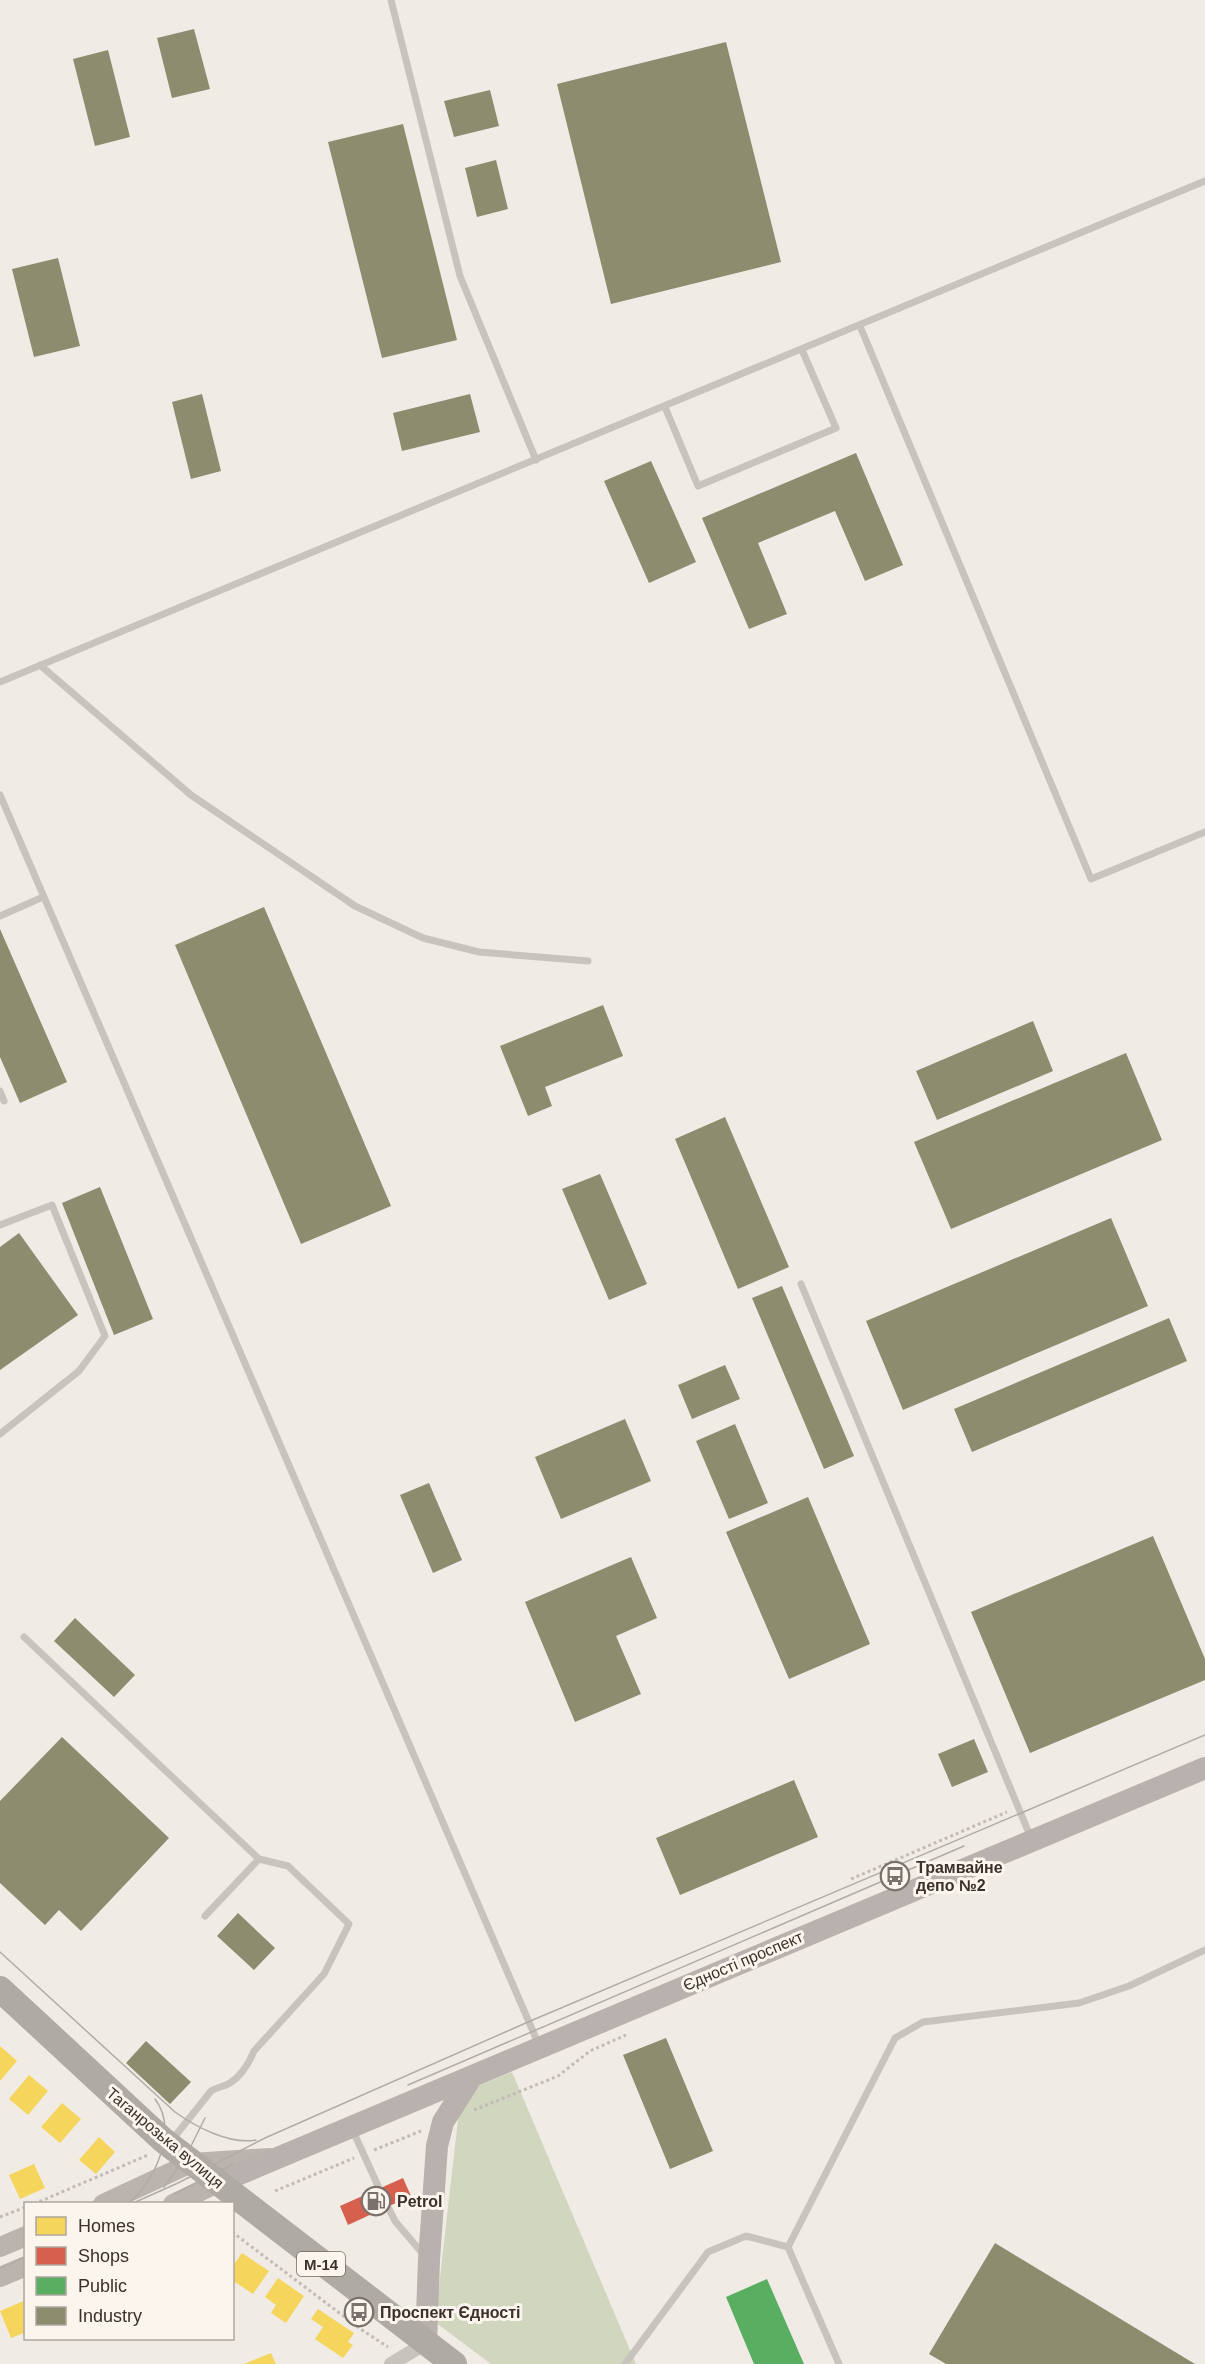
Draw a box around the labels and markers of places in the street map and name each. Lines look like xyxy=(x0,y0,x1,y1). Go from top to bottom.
place label: Трамвайне депо №2 xyxy=(916,1859,1003,1894)
bus stop icon: Трамвайне депо №2 xyxy=(879,1860,911,1892)
fuel station icon: Petrol xyxy=(360,2185,392,2217)
place label: Petrol xyxy=(397,2193,442,2210)
bus stop icon: Проспект Єдності xyxy=(343,2296,375,2328)
place label: Проспект Єдності xyxy=(380,2304,521,2321)

